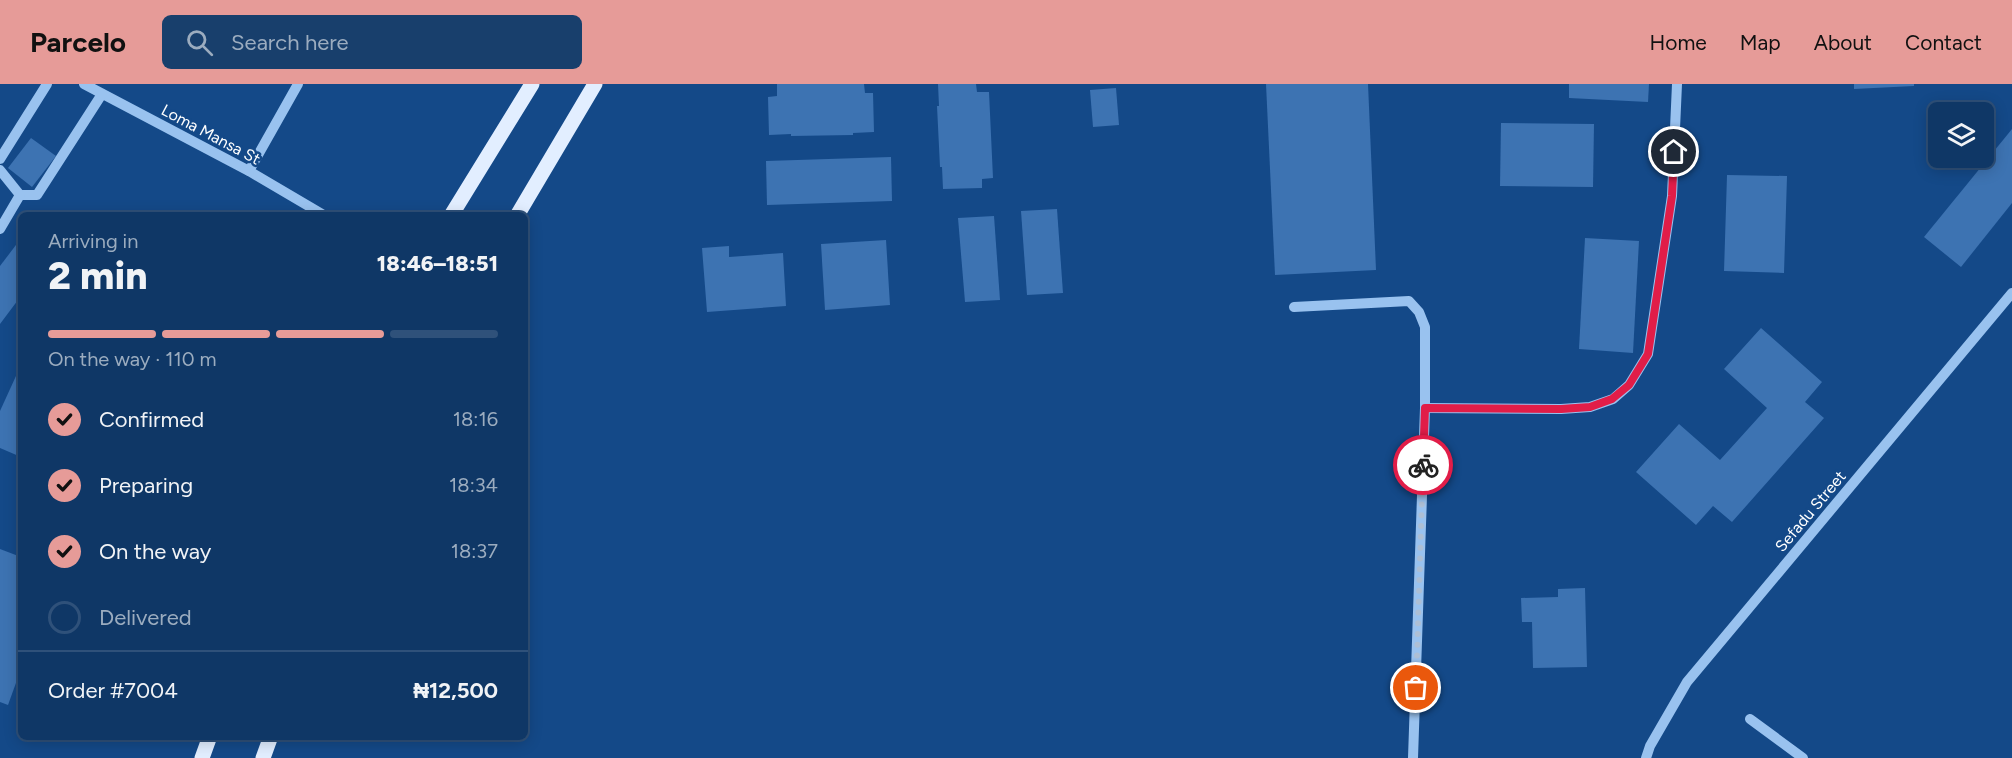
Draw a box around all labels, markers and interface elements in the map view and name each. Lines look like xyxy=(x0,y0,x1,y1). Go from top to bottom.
search box xyxy=(162,15,582,69)
text: Parcelo xyxy=(30,25,126,59)
icon: search xyxy=(183,26,216,59)
text: Search here xyxy=(231,29,349,56)
text: Home xyxy=(1650,30,1707,55)
text: Map xyxy=(1740,30,1781,55)
text: About xyxy=(1814,30,1872,55)
text: Contact xyxy=(1905,30,1982,55)
street label: Loma Mansa St xyxy=(158,100,264,169)
map controls xyxy=(1928,102,1994,168)
button: layers xyxy=(1928,102,1994,168)
pin xyxy=(1648,126,1699,177)
icon: home xyxy=(1657,135,1690,168)
text: Arriving in xyxy=(48,229,138,253)
text: 18:46–18:51 xyxy=(377,250,498,277)
text: 2 min xyxy=(48,252,148,299)
text: On the way · 110 m xyxy=(48,347,216,371)
icon: check xyxy=(48,403,81,436)
text: Confirmed xyxy=(99,406,204,433)
text: 18:16 xyxy=(453,407,498,431)
courier xyxy=(1393,435,1453,495)
icon: bike xyxy=(1407,449,1440,482)
street label: Sefadu Street xyxy=(1771,467,1850,556)
icon: check xyxy=(48,469,81,502)
text: Preparing xyxy=(99,472,193,499)
text: 18:34 xyxy=(449,473,498,497)
icon: check xyxy=(48,535,81,568)
text: On the way xyxy=(99,538,211,565)
text: 18:37 xyxy=(451,539,498,563)
text: Delivered xyxy=(99,604,192,631)
pin xyxy=(1390,662,1441,713)
icon: bag xyxy=(1399,671,1432,704)
text: Order #7004 xyxy=(48,677,178,704)
text: ₦12,500 xyxy=(413,677,498,704)

